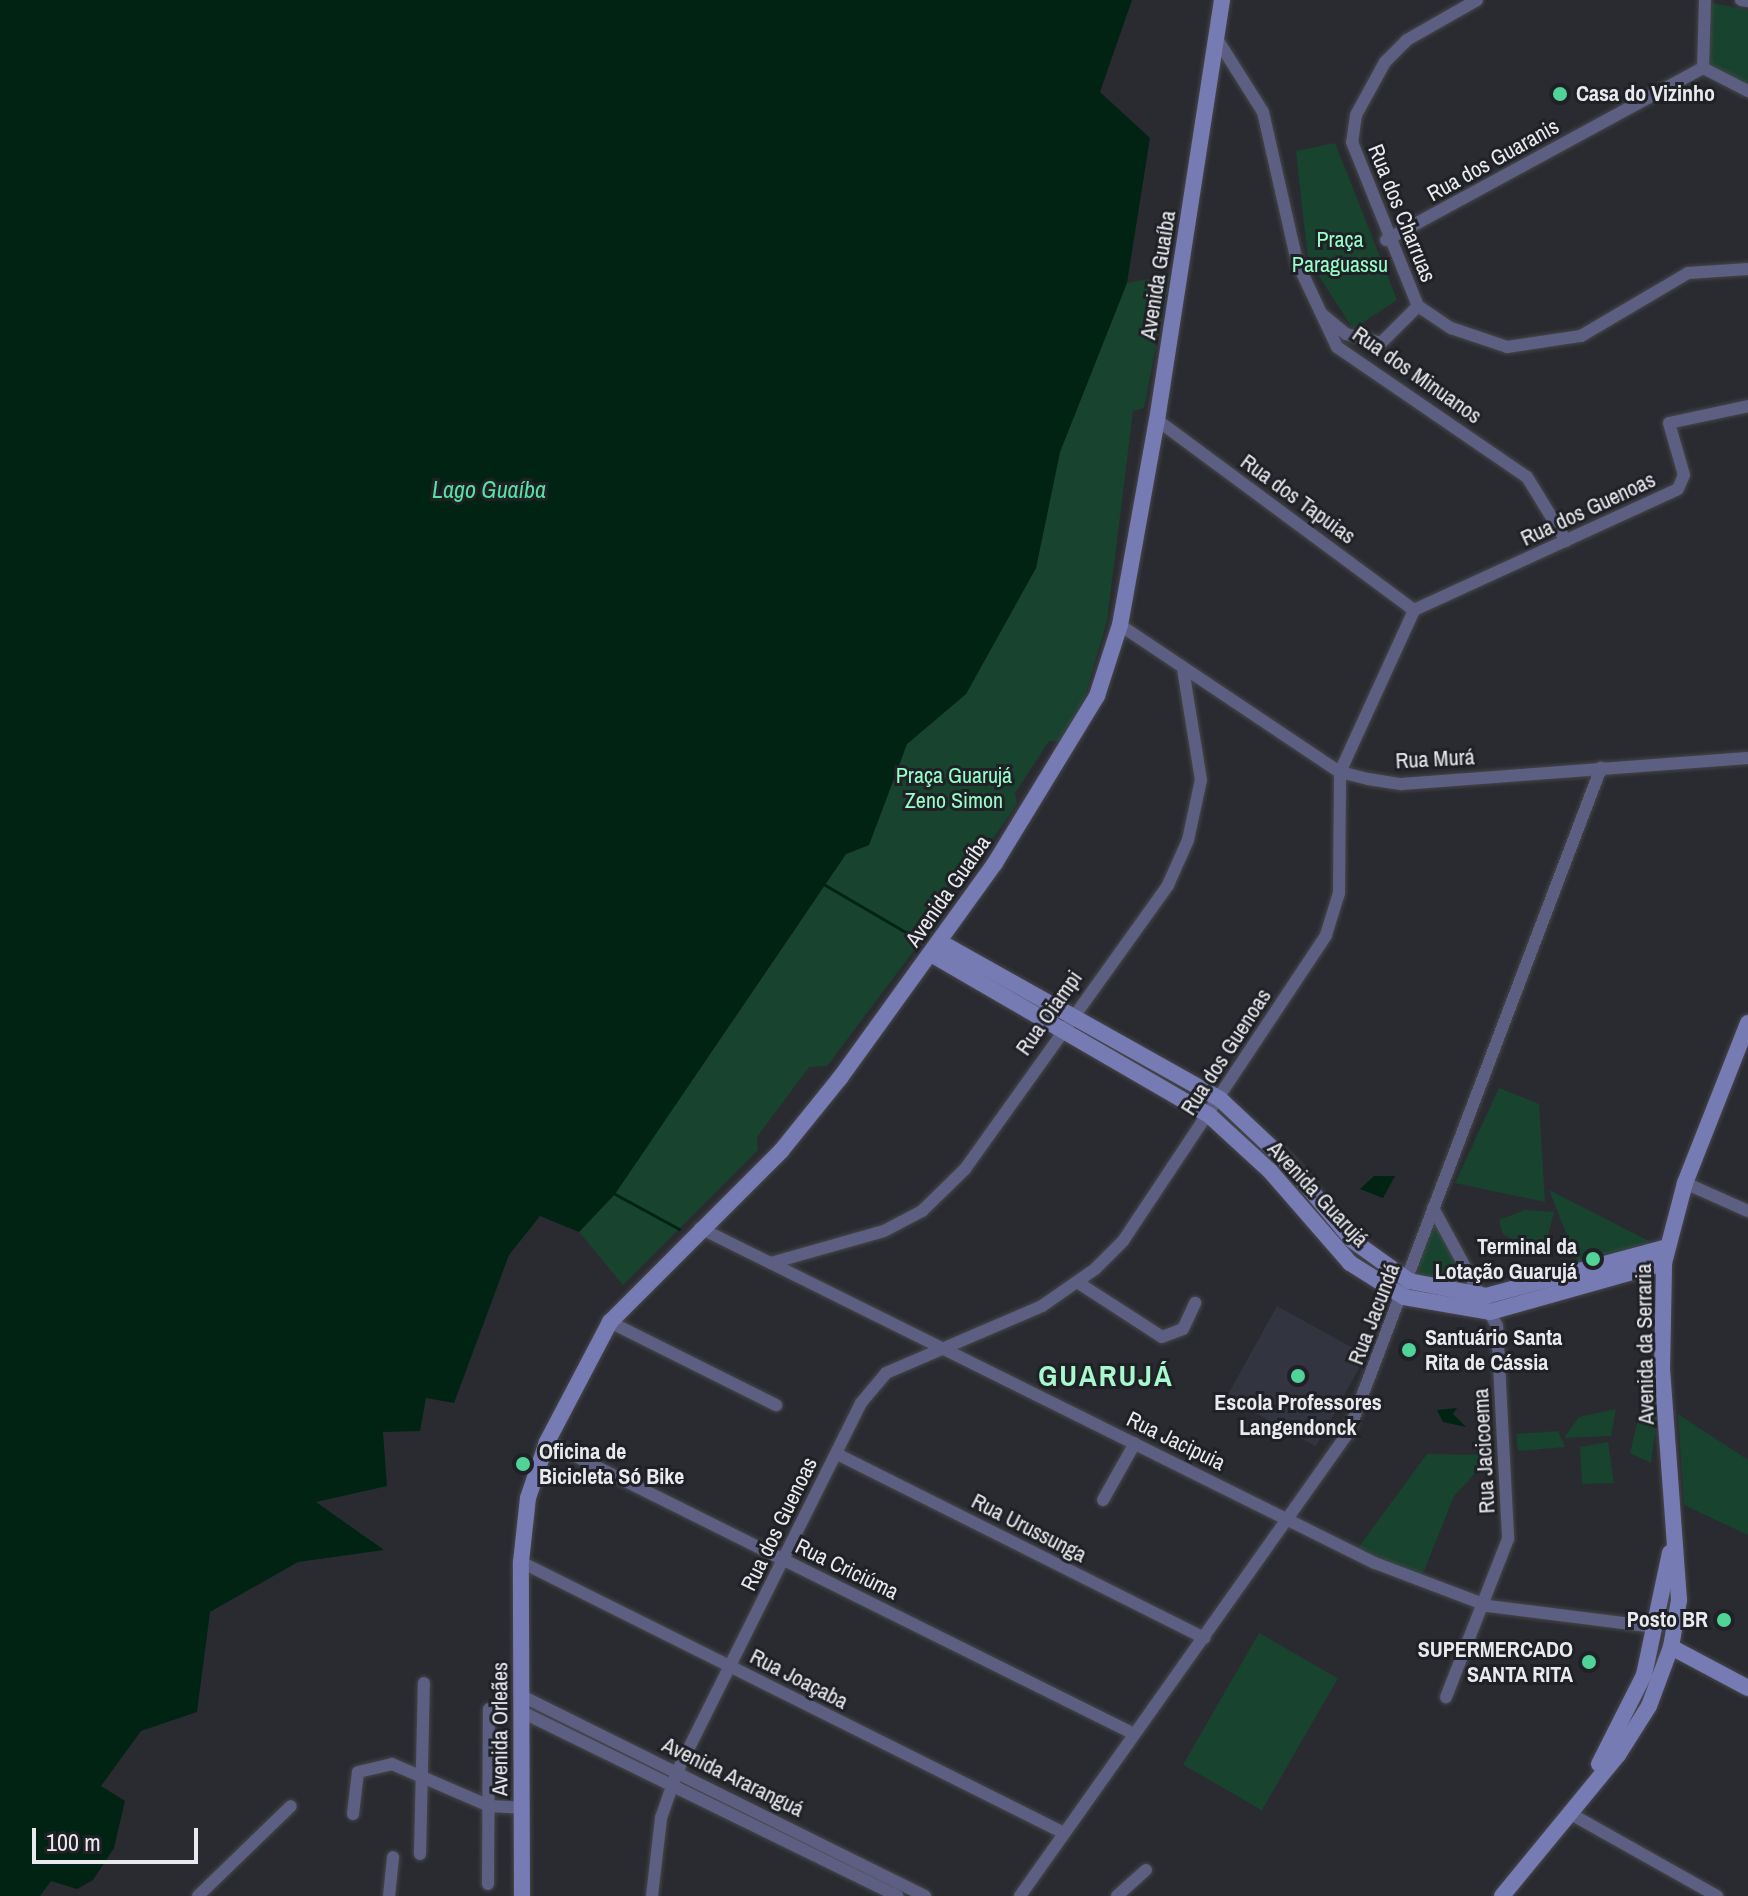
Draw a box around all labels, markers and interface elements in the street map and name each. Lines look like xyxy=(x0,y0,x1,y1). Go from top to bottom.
place label: Casa do Vizinho xyxy=(1576,81,1715,107)
marker: Casa do Vizinho xyxy=(1551,85,1569,103)
street label: Rua dos Guaranis xyxy=(1423,113,1563,207)
street label: Rua dos Charruas xyxy=(1362,140,1442,286)
street label: Avenida Guaíba xyxy=(1135,209,1181,341)
park label: Praça Paraguassu xyxy=(1292,226,1388,278)
street label: Rua dos Minuanos xyxy=(1347,321,1487,429)
street label: Rua dos Tapuias xyxy=(1235,448,1361,550)
street label: Rua dos Guenoas xyxy=(1517,466,1659,552)
water label: Lago Guaíba xyxy=(432,476,546,504)
street label: Rua Murá xyxy=(1395,744,1475,774)
park label: Praça Guarujá Zeno Simon xyxy=(896,762,1012,814)
street label: Avenida Guaíba xyxy=(900,830,996,952)
street label: Rua Oiampi xyxy=(1010,966,1088,1060)
street label: Rua dos Guenoas xyxy=(1175,984,1277,1120)
street label: Avenida Guarujá xyxy=(1262,1136,1374,1252)
place label: Terminal da Lotação Guarujá xyxy=(1435,1233,1577,1284)
marker: Terminal da Lotação Guarujá xyxy=(1584,1250,1602,1268)
street label: Rua Jacundá xyxy=(1343,1260,1405,1368)
street label: Avenida da Serraria xyxy=(1630,1263,1660,1425)
place label: Santuário Santa Rita de Cássia xyxy=(1425,1324,1562,1376)
marker: Santuário Santa Rita de Cássia xyxy=(1400,1341,1418,1359)
district label: GUARUJÁ xyxy=(1038,1357,1174,1393)
marker: Escola Professores Langendonck xyxy=(1289,1367,1307,1385)
street label: Rua Jacicoema xyxy=(1468,1388,1500,1514)
place label: Escola Professores Langendonck xyxy=(1214,1389,1382,1440)
street label: Rua Jacipuia xyxy=(1122,1406,1230,1476)
place label: Oficina de Bicicleta Só Bike xyxy=(539,1438,684,1490)
street label: Rua dos Guenoas xyxy=(735,1453,823,1595)
marker: Oficina de Bicicleta Só Bike xyxy=(514,1455,532,1473)
street label: Rua Urussunga xyxy=(967,1488,1091,1568)
street label: Rua Criciúma xyxy=(791,1533,903,1605)
place label: Posto BR xyxy=(1627,1607,1708,1633)
marker: Posto BR xyxy=(1715,1611,1733,1629)
place label: SUPERMERCADO SANTA RITA xyxy=(1418,1636,1573,1688)
street label: Rua Joaçaba xyxy=(746,1643,852,1715)
marker: SUPERMERCADO SANTA RITA xyxy=(1580,1653,1598,1671)
street label: Avenida Orleães xyxy=(487,1662,513,1796)
street label: Avenida Araranguá xyxy=(657,1731,809,1823)
scale bar xyxy=(36,1812,202,1862)
text: 100 m xyxy=(46,1826,101,1858)

